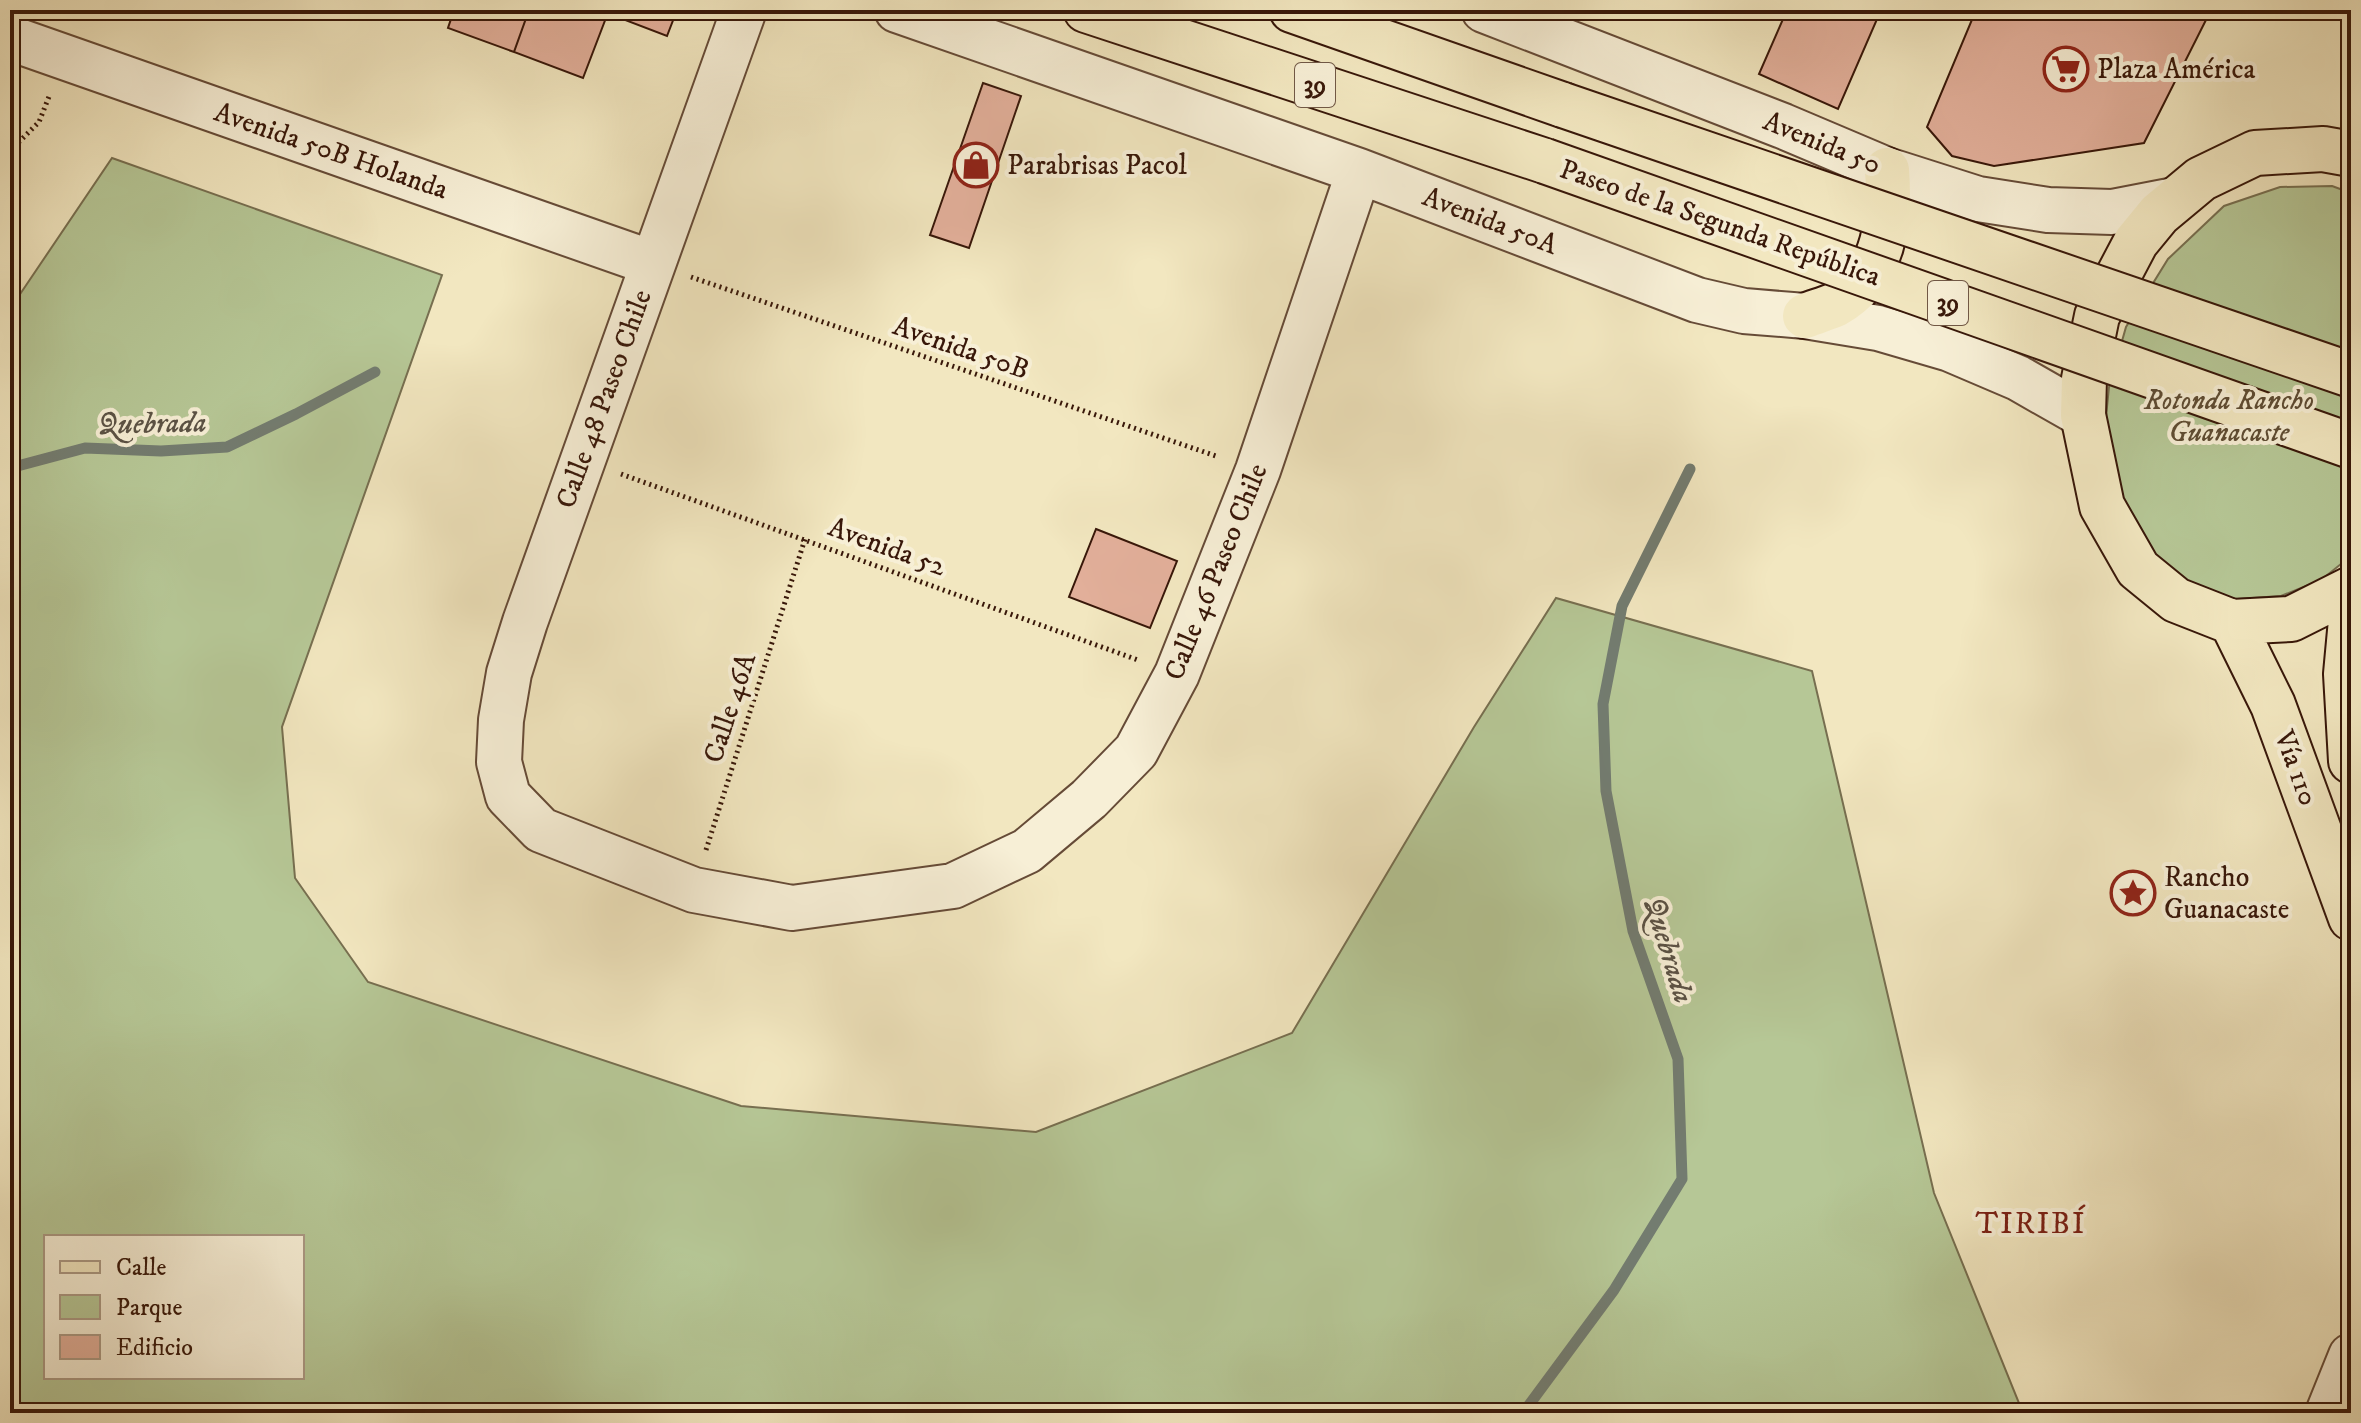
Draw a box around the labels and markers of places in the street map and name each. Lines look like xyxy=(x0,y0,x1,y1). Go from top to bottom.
supermarket icon: Plaza América xyxy=(2042,45,2090,93)
place label: Plaza América xyxy=(2097,52,2256,87)
shop icon: Parabrisas Pacol xyxy=(952,141,1000,189)
place label: Parabrisas Pacol xyxy=(1007,148,1187,183)
place label: Rancho Guanacaste xyxy=(2164,860,2289,927)
place icon: Rancho Guanacaste xyxy=(2109,869,2157,917)

